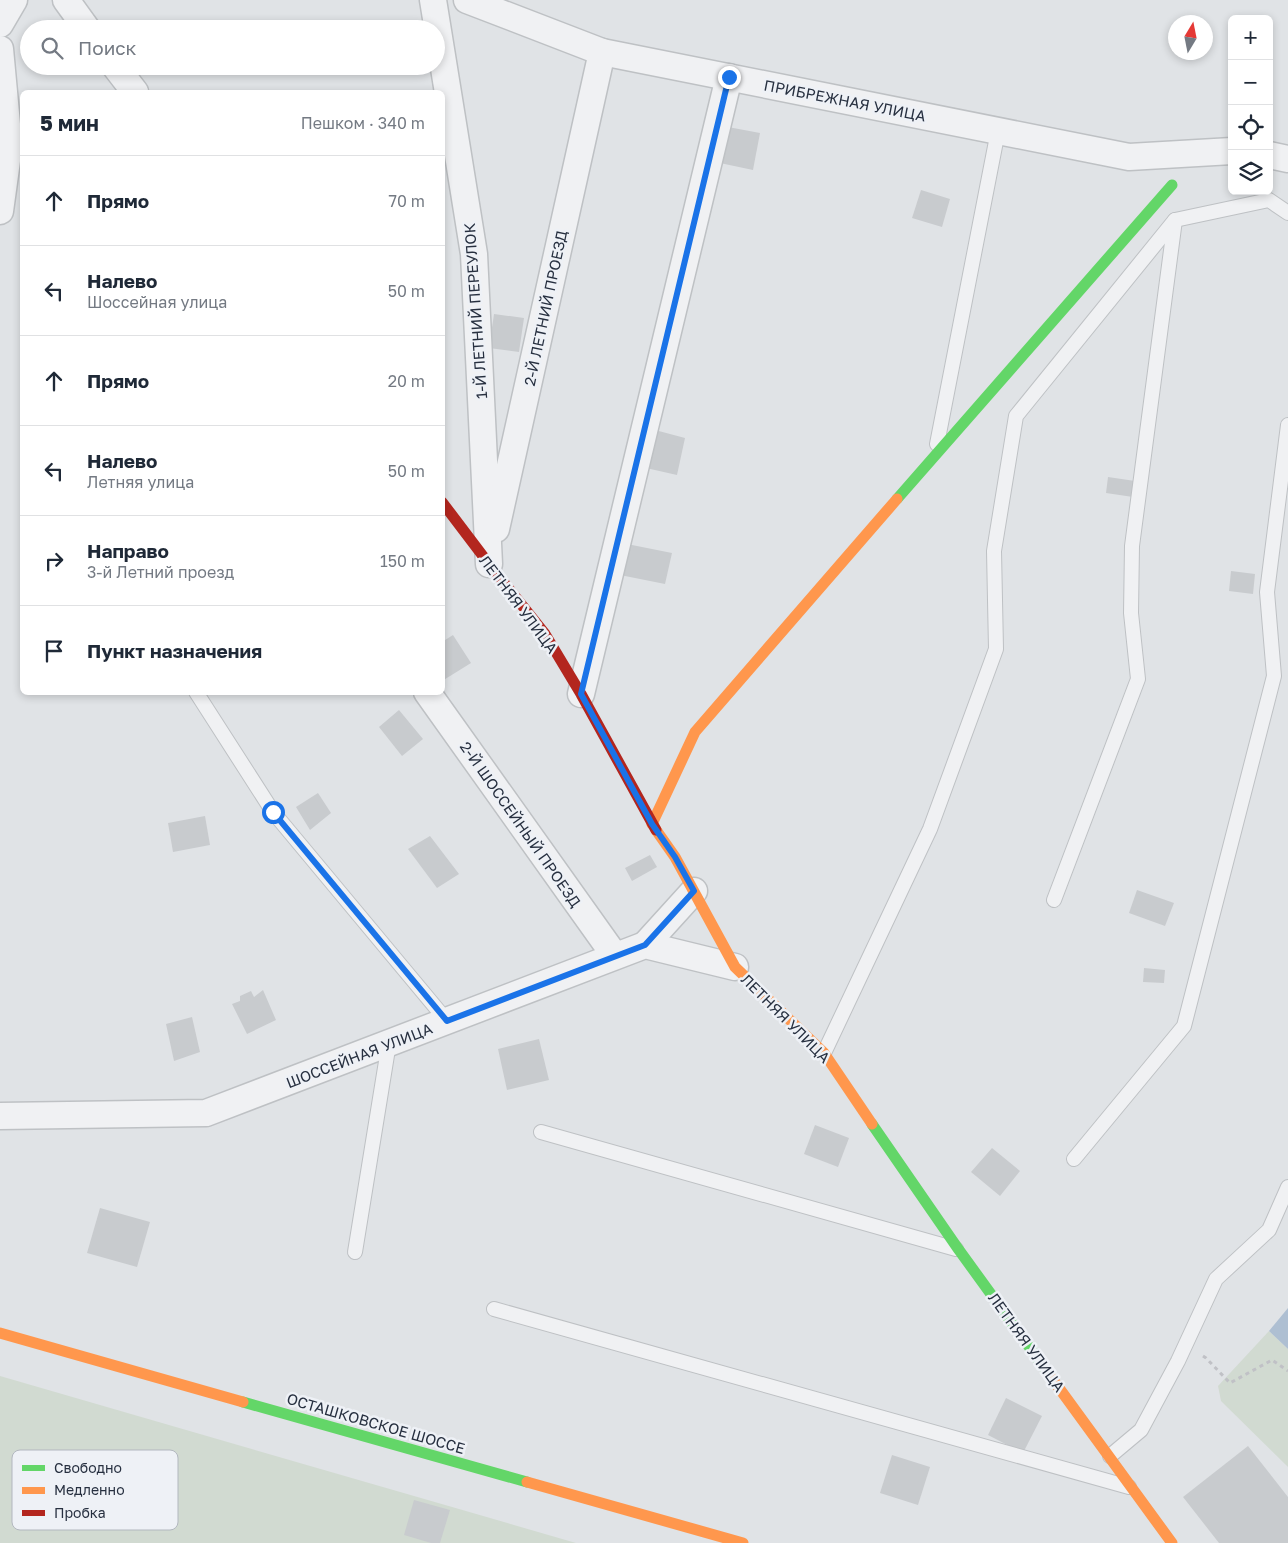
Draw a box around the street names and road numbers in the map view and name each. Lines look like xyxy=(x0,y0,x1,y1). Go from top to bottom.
street label: ПРИБРЕЖНАЯ УЛИЦА xyxy=(763,75,927,125)
street label: 1-Й ЛЕТНИЙ ПЕРЕУЛОК xyxy=(460,222,490,400)
street label: 2-Й ЛЕТНИЙ ПРОЕЗД xyxy=(520,229,570,387)
street label: ЛЕТНЯЯ УЛИЦА xyxy=(476,551,562,657)
street label: 2-Й ШОССЕЙНЫЙ ПРОЕЗД xyxy=(457,738,585,910)
street label: ЛЕТНЯЯ УЛИЦА xyxy=(738,970,834,1066)
street label: ШОССЕЙНАЯ УЛИЦА xyxy=(283,1019,435,1091)
street label: ЛЕТНЯЯ УЛИЦА xyxy=(985,1289,1069,1395)
street label: ОСТАШКОВСКОЕ ШОССЕ xyxy=(285,1389,467,1457)

